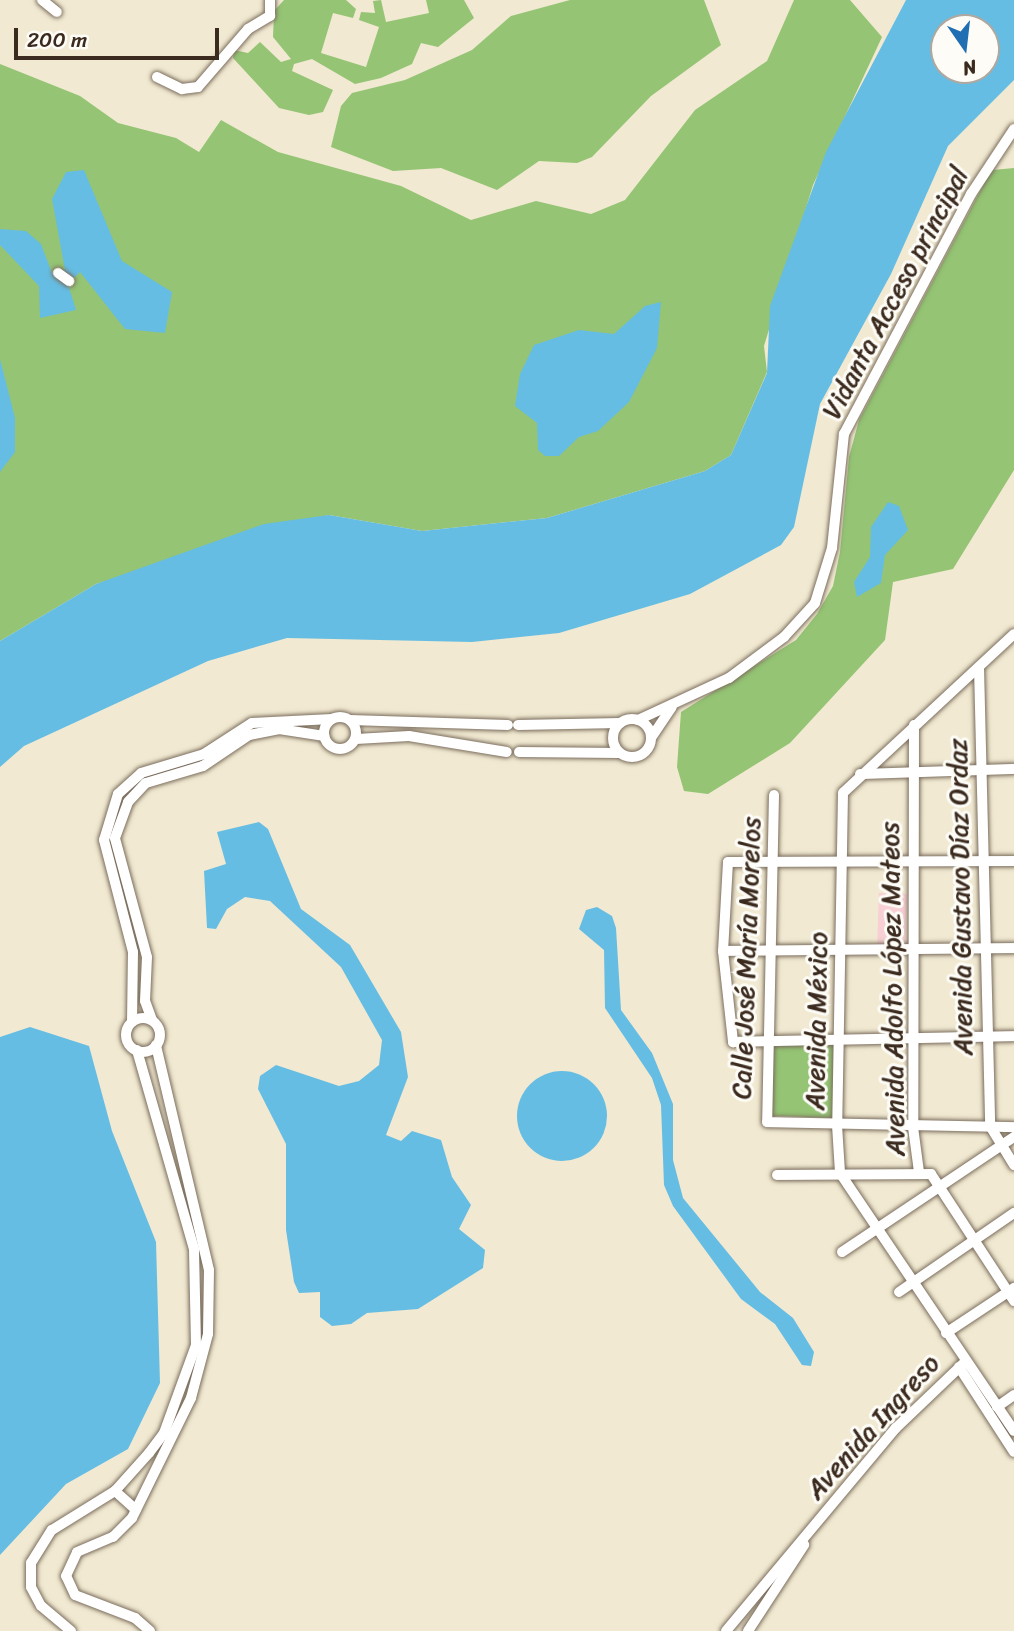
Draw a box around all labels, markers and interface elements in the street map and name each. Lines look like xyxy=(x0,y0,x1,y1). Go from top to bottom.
scale bar xyxy=(18,14,222,58)
north arrow xyxy=(930,14,1000,84)
text: 200 m xyxy=(27,21,87,59)
text: N xyxy=(959,50,980,86)
street label: Vidanta Acceso principal xyxy=(816,162,976,424)
street label: Avenida Gustavo Díaz Ordaz xyxy=(943,738,979,1056)
street label: Calle José María Morelos xyxy=(726,816,768,1100)
street label: Avenida Adolfo López Mateos xyxy=(874,821,912,1157)
street label: Avenida México xyxy=(800,932,834,1110)
street label: Avenida Ingreso xyxy=(800,1348,946,1506)

